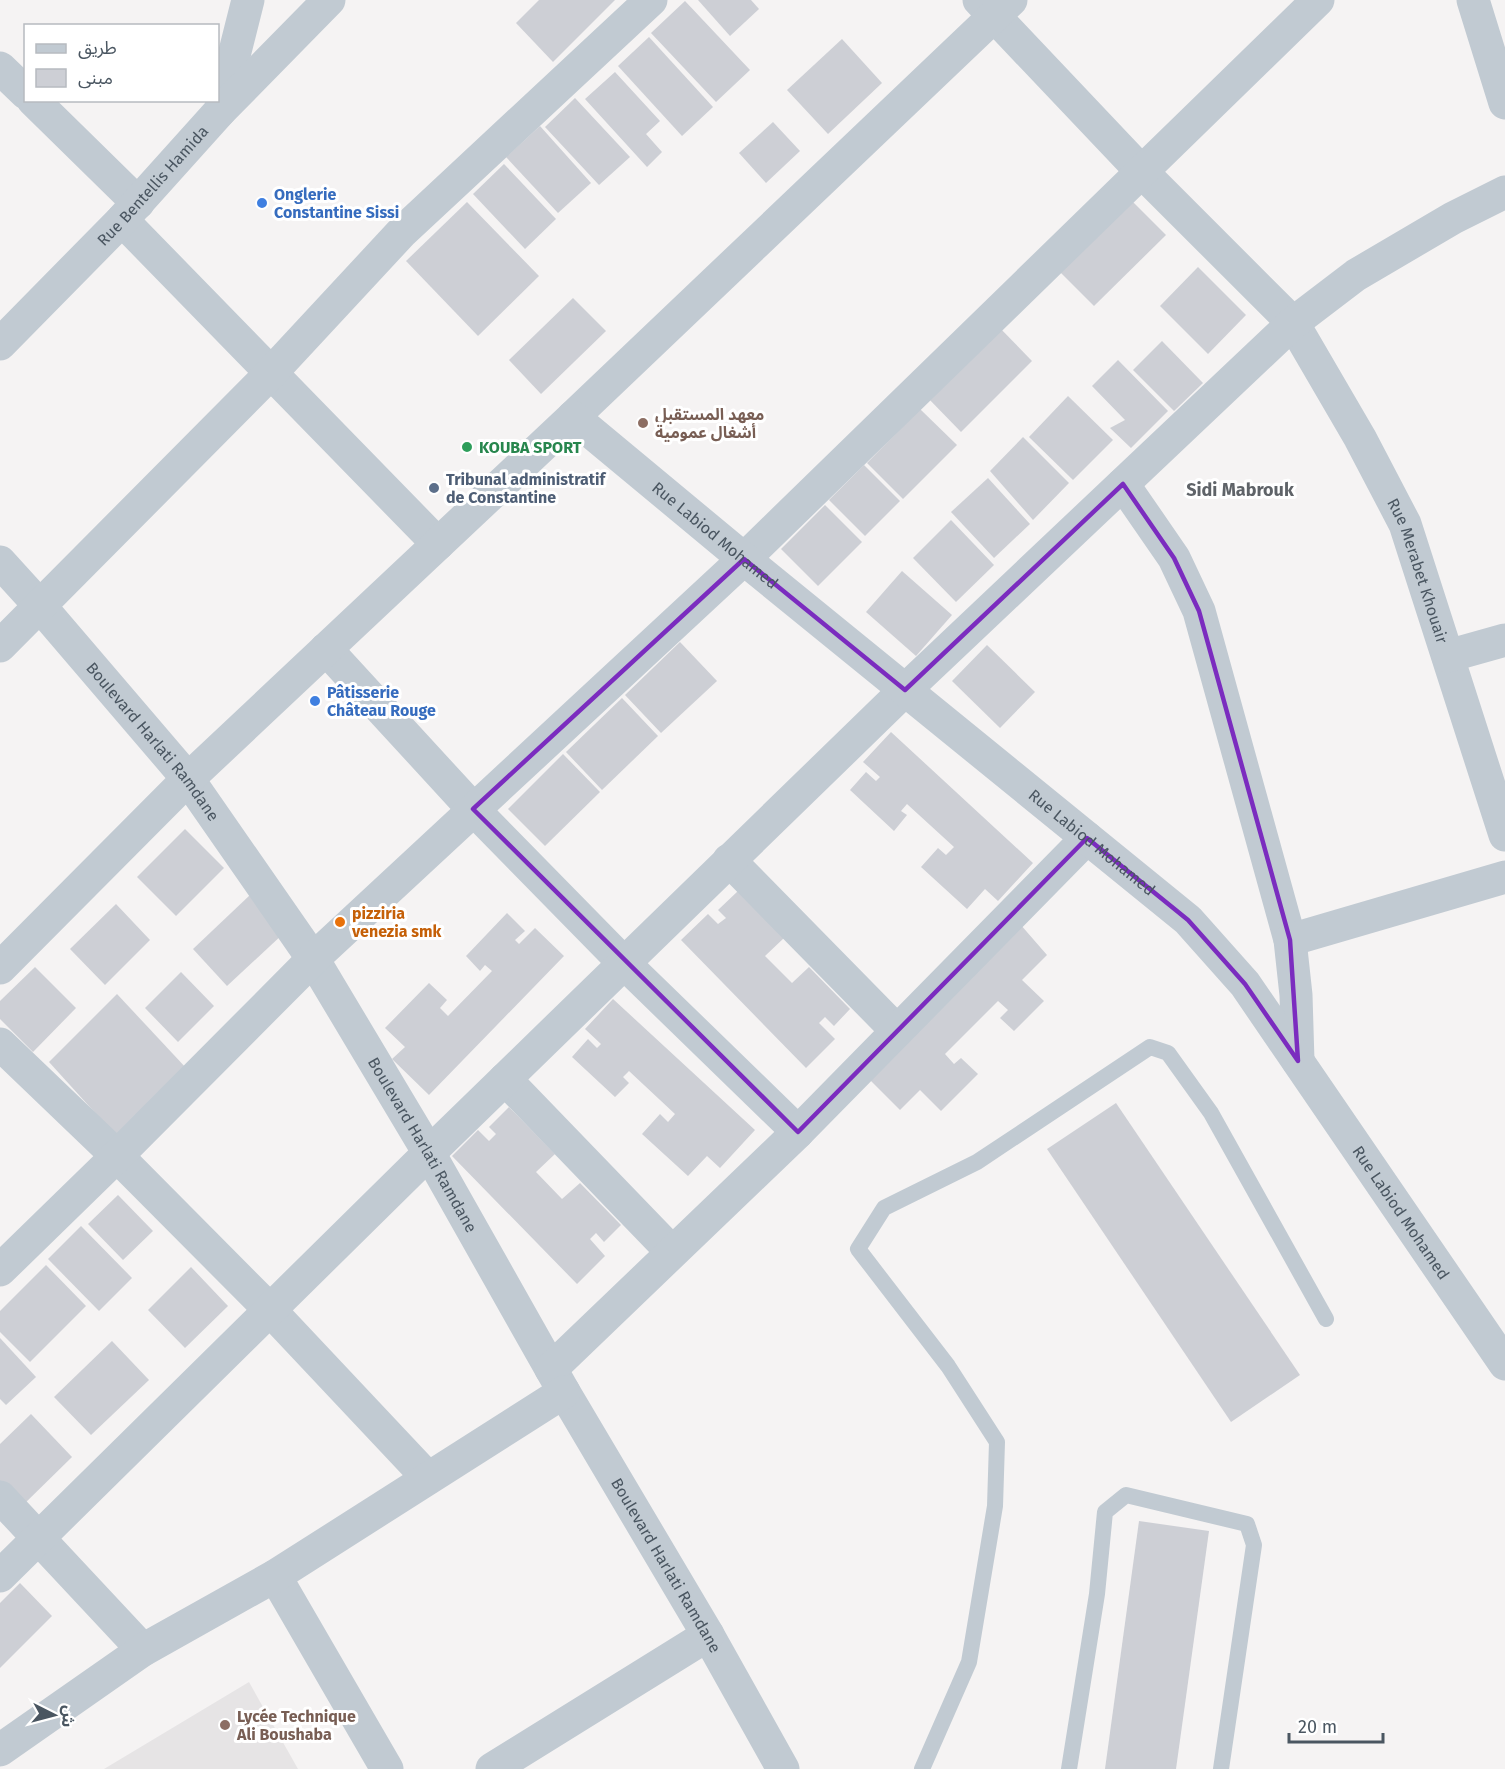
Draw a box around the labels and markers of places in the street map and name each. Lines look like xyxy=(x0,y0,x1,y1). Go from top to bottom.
place label: Onglerie Constantine Sissi xyxy=(274,185,399,222)
marker: Onglerie Constantine Sissi xyxy=(255,196,269,210)
place label: معهد المستقبل أشغال عمومية xyxy=(655,405,764,442)
marker: معهد المستقبل أشغال عمومية xyxy=(636,416,650,430)
place label: KOUBA SPORT xyxy=(479,438,582,457)
marker: KOUBA SPORT xyxy=(460,440,474,454)
place label: Tribunal administratif de Constantine xyxy=(446,470,607,507)
marker: Tribunal administratif de Constantine xyxy=(427,481,441,495)
place label: Pâtisserie Château Rouge xyxy=(327,683,436,720)
marker: Pâtisserie Château Rouge xyxy=(308,694,322,708)
place label: pizziria venezia smk xyxy=(351,904,441,941)
marker: pizziria venezia smk xyxy=(333,915,347,929)
place label: Lycée Technique Ali Boushaba xyxy=(236,1707,356,1744)
marker: Lycée Technique Ali Boushaba xyxy=(218,1718,232,1732)

